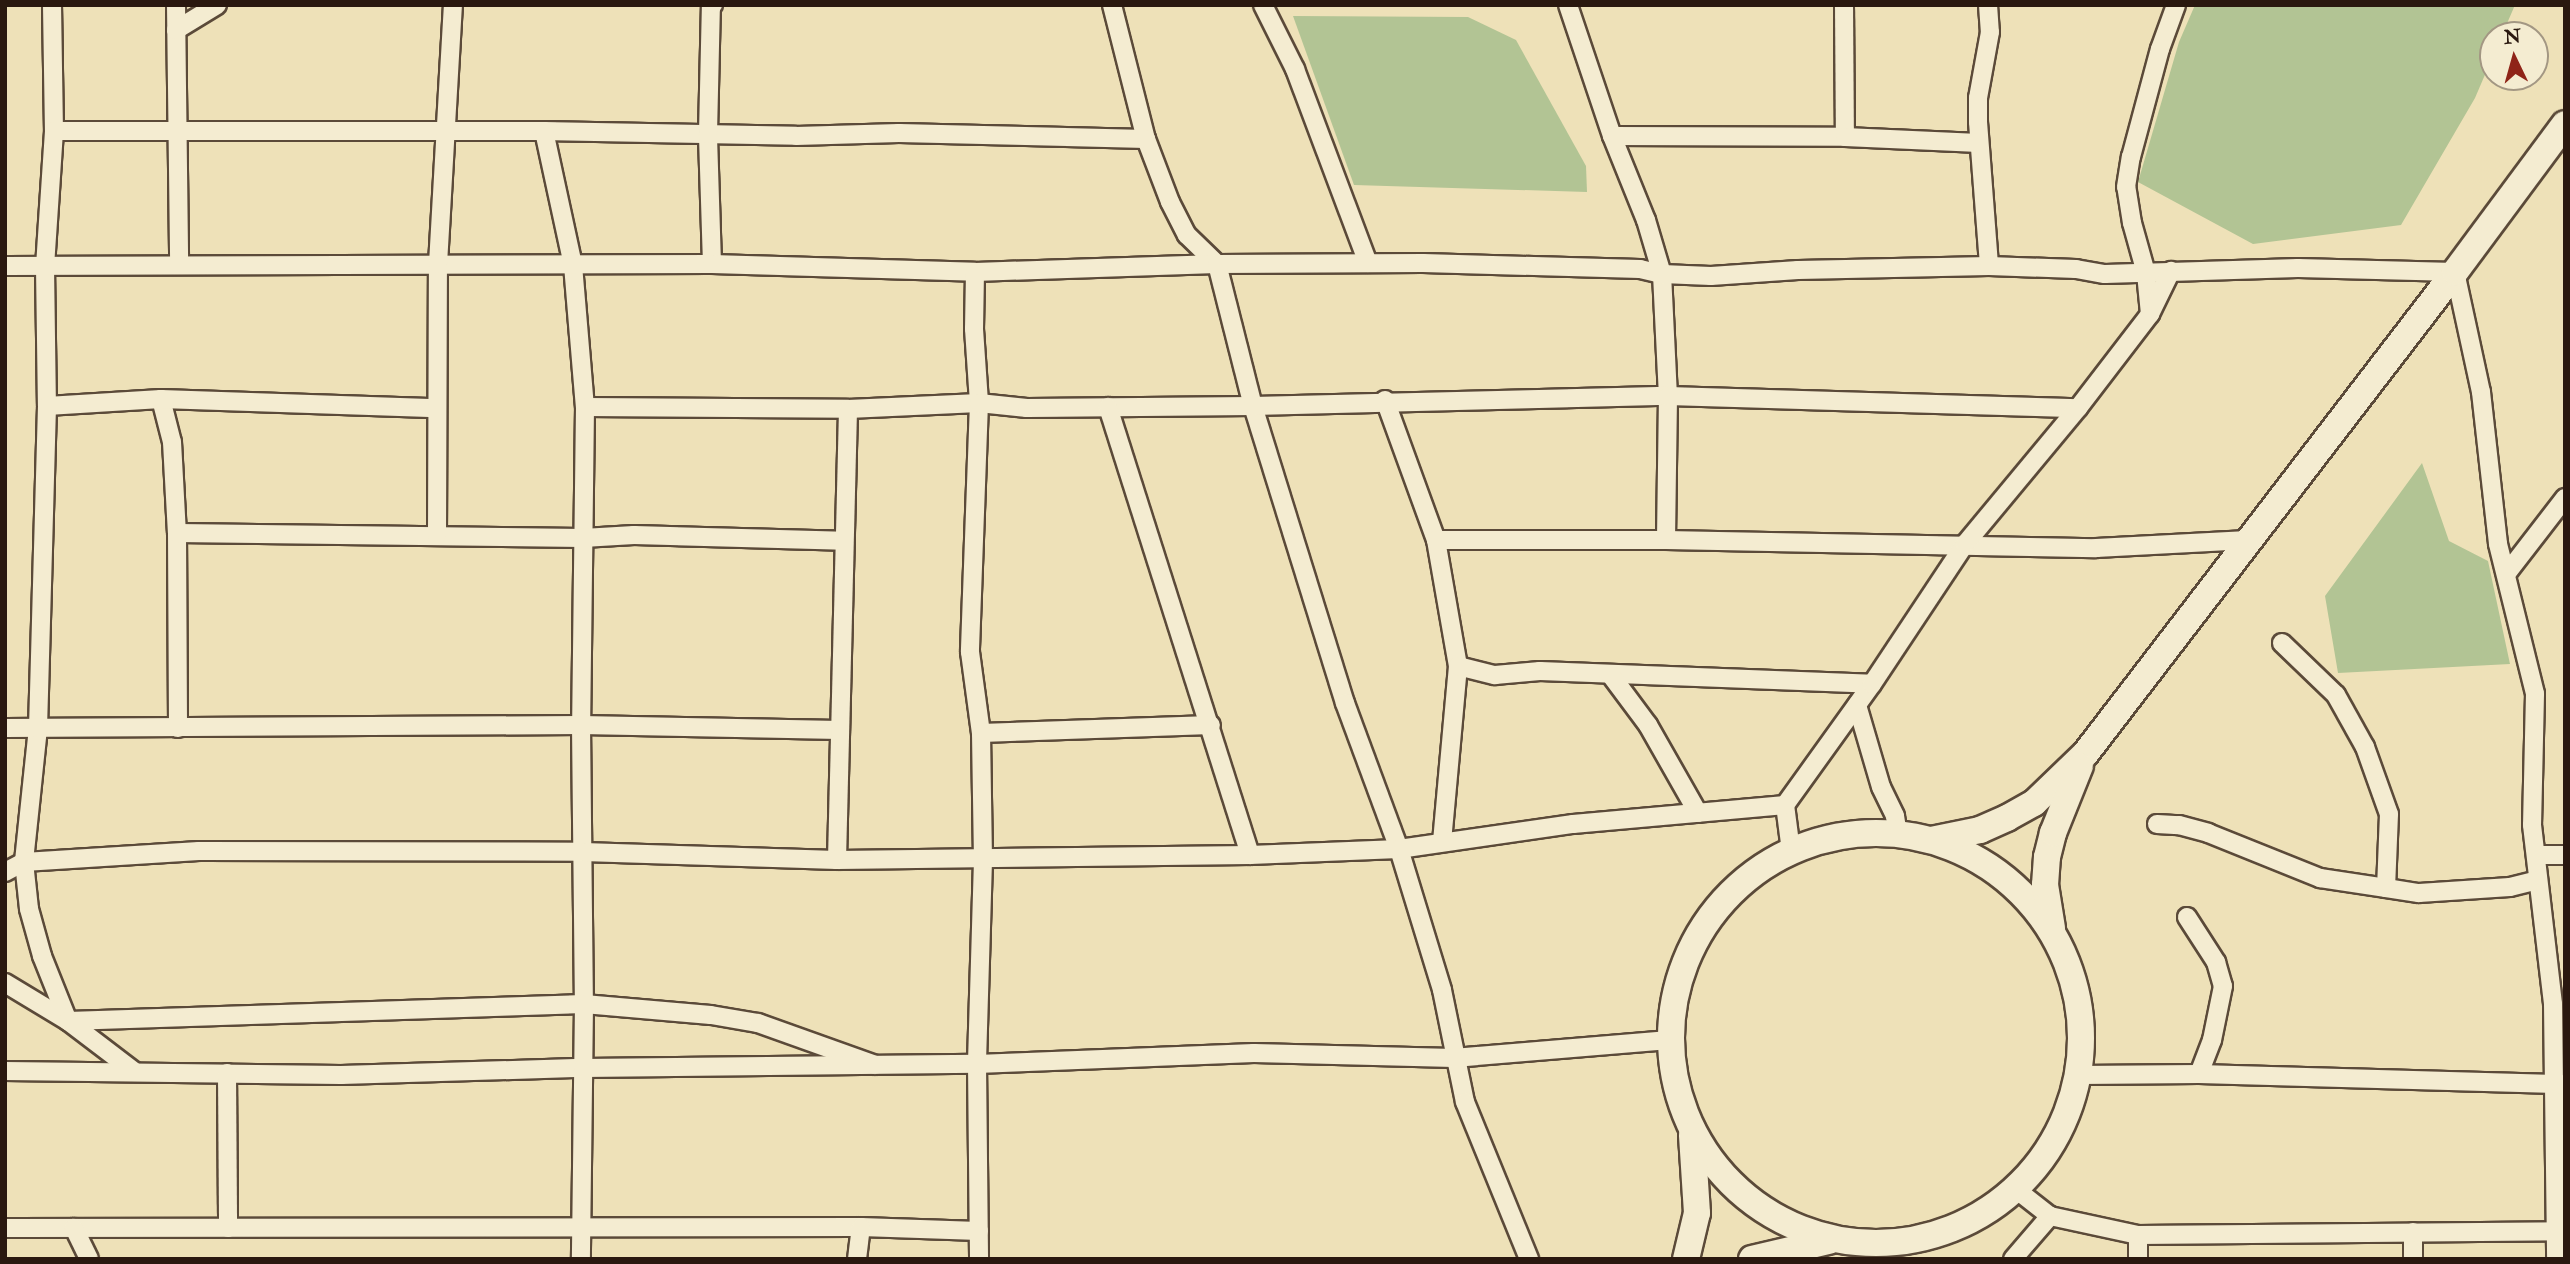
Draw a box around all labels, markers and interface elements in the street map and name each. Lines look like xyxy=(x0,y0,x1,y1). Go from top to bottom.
north arrow xyxy=(2479,21,2549,91)
text: N xyxy=(2503,24,2522,50)

